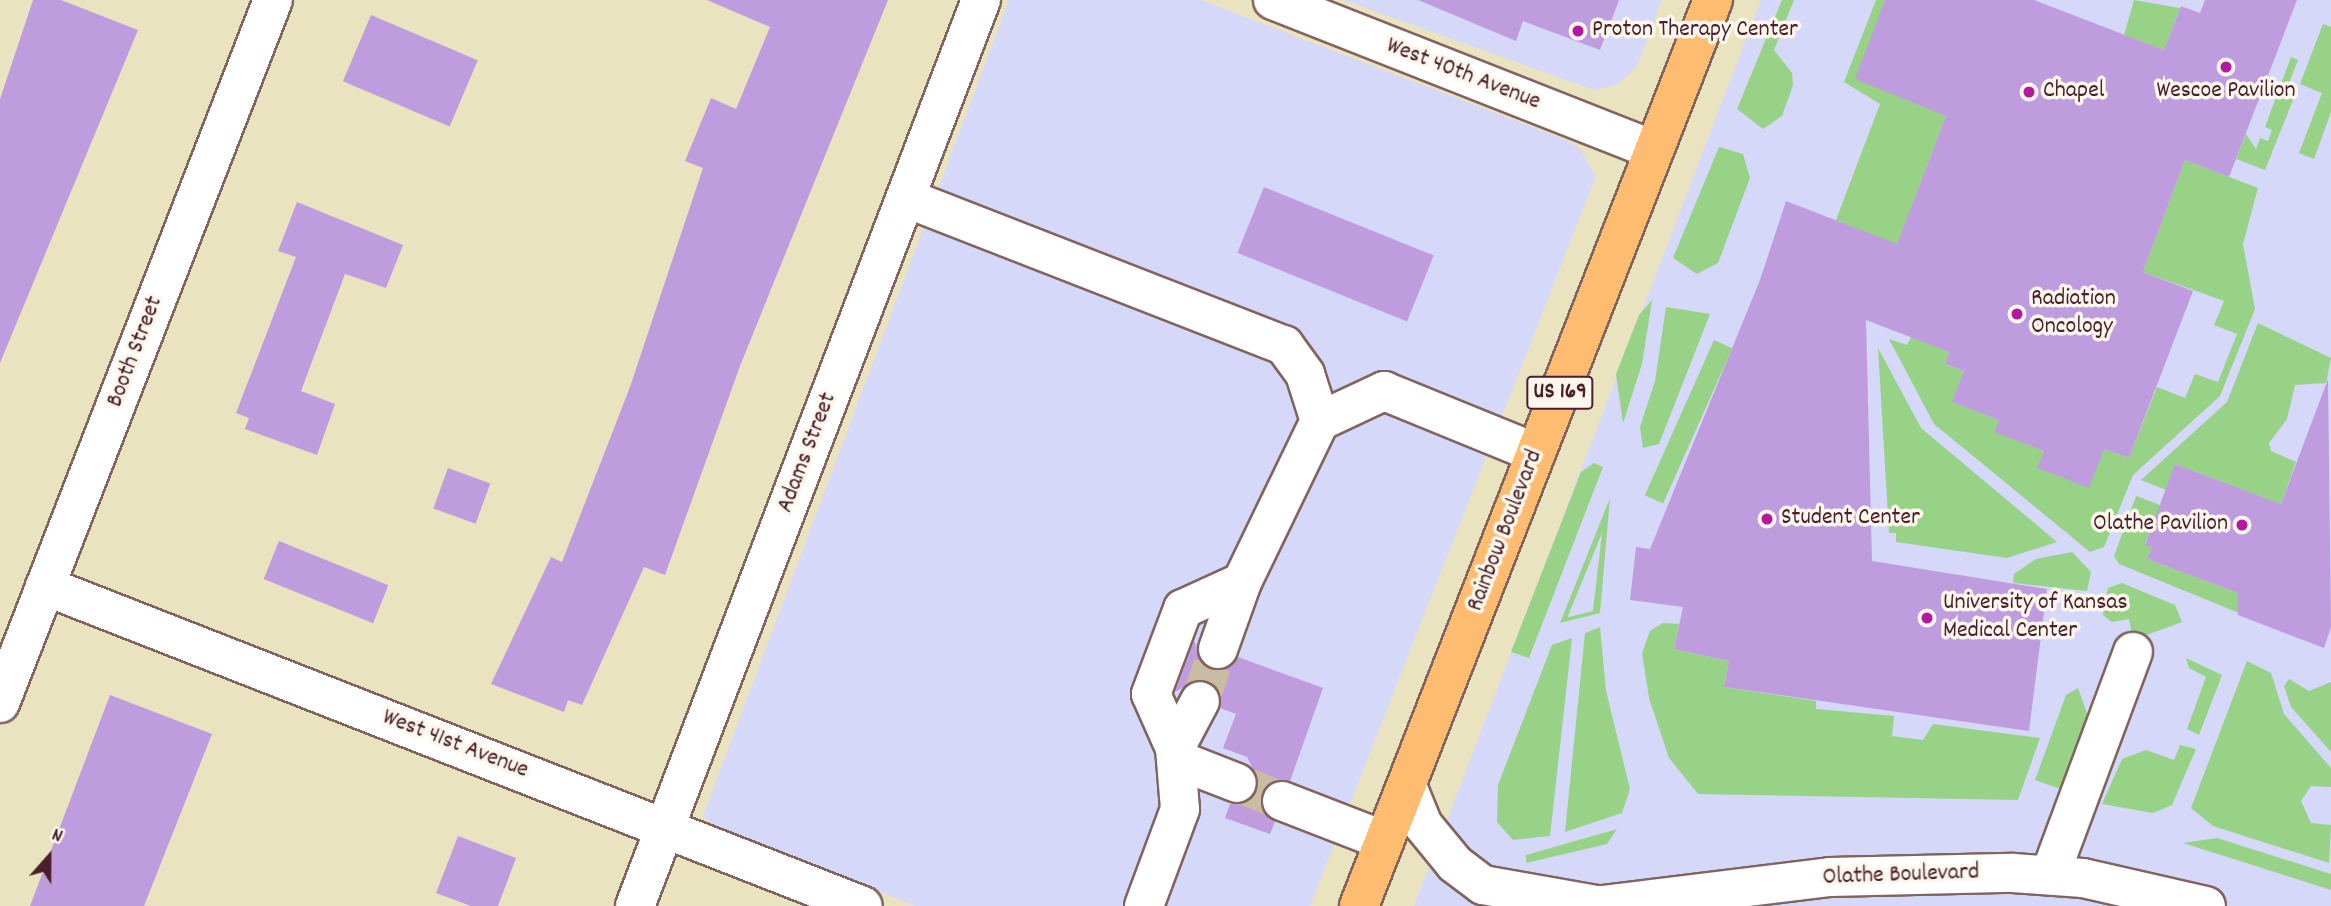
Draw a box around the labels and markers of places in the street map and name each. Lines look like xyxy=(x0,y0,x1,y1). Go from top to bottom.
place label: Proton Therapy Center xyxy=(1592,17,1798,45)
marker: Proton Therapy Center xyxy=(1570,23,1586,39)
marker: Wescoe Pavilion xyxy=(2218,59,2234,75)
place label: Chapel xyxy=(2043,78,2104,106)
place label: Wescoe Pavilion xyxy=(2156,78,2296,106)
marker: Chapel xyxy=(2021,84,2037,100)
place label: Radiation Oncology xyxy=(2031,286,2116,342)
marker: Radiation Oncology xyxy=(2009,306,2025,322)
place label: Student Center xyxy=(1781,505,1920,533)
marker: Student Center xyxy=(1759,511,1775,527)
place label: Olathe Pavilion xyxy=(2093,511,2228,539)
marker: Olathe Pavilion xyxy=(2234,517,2250,533)
place label: University of Kansas Medical Center xyxy=(1943,590,2128,646)
marker: University of Kansas Medical Center xyxy=(1917,608,1937,628)

